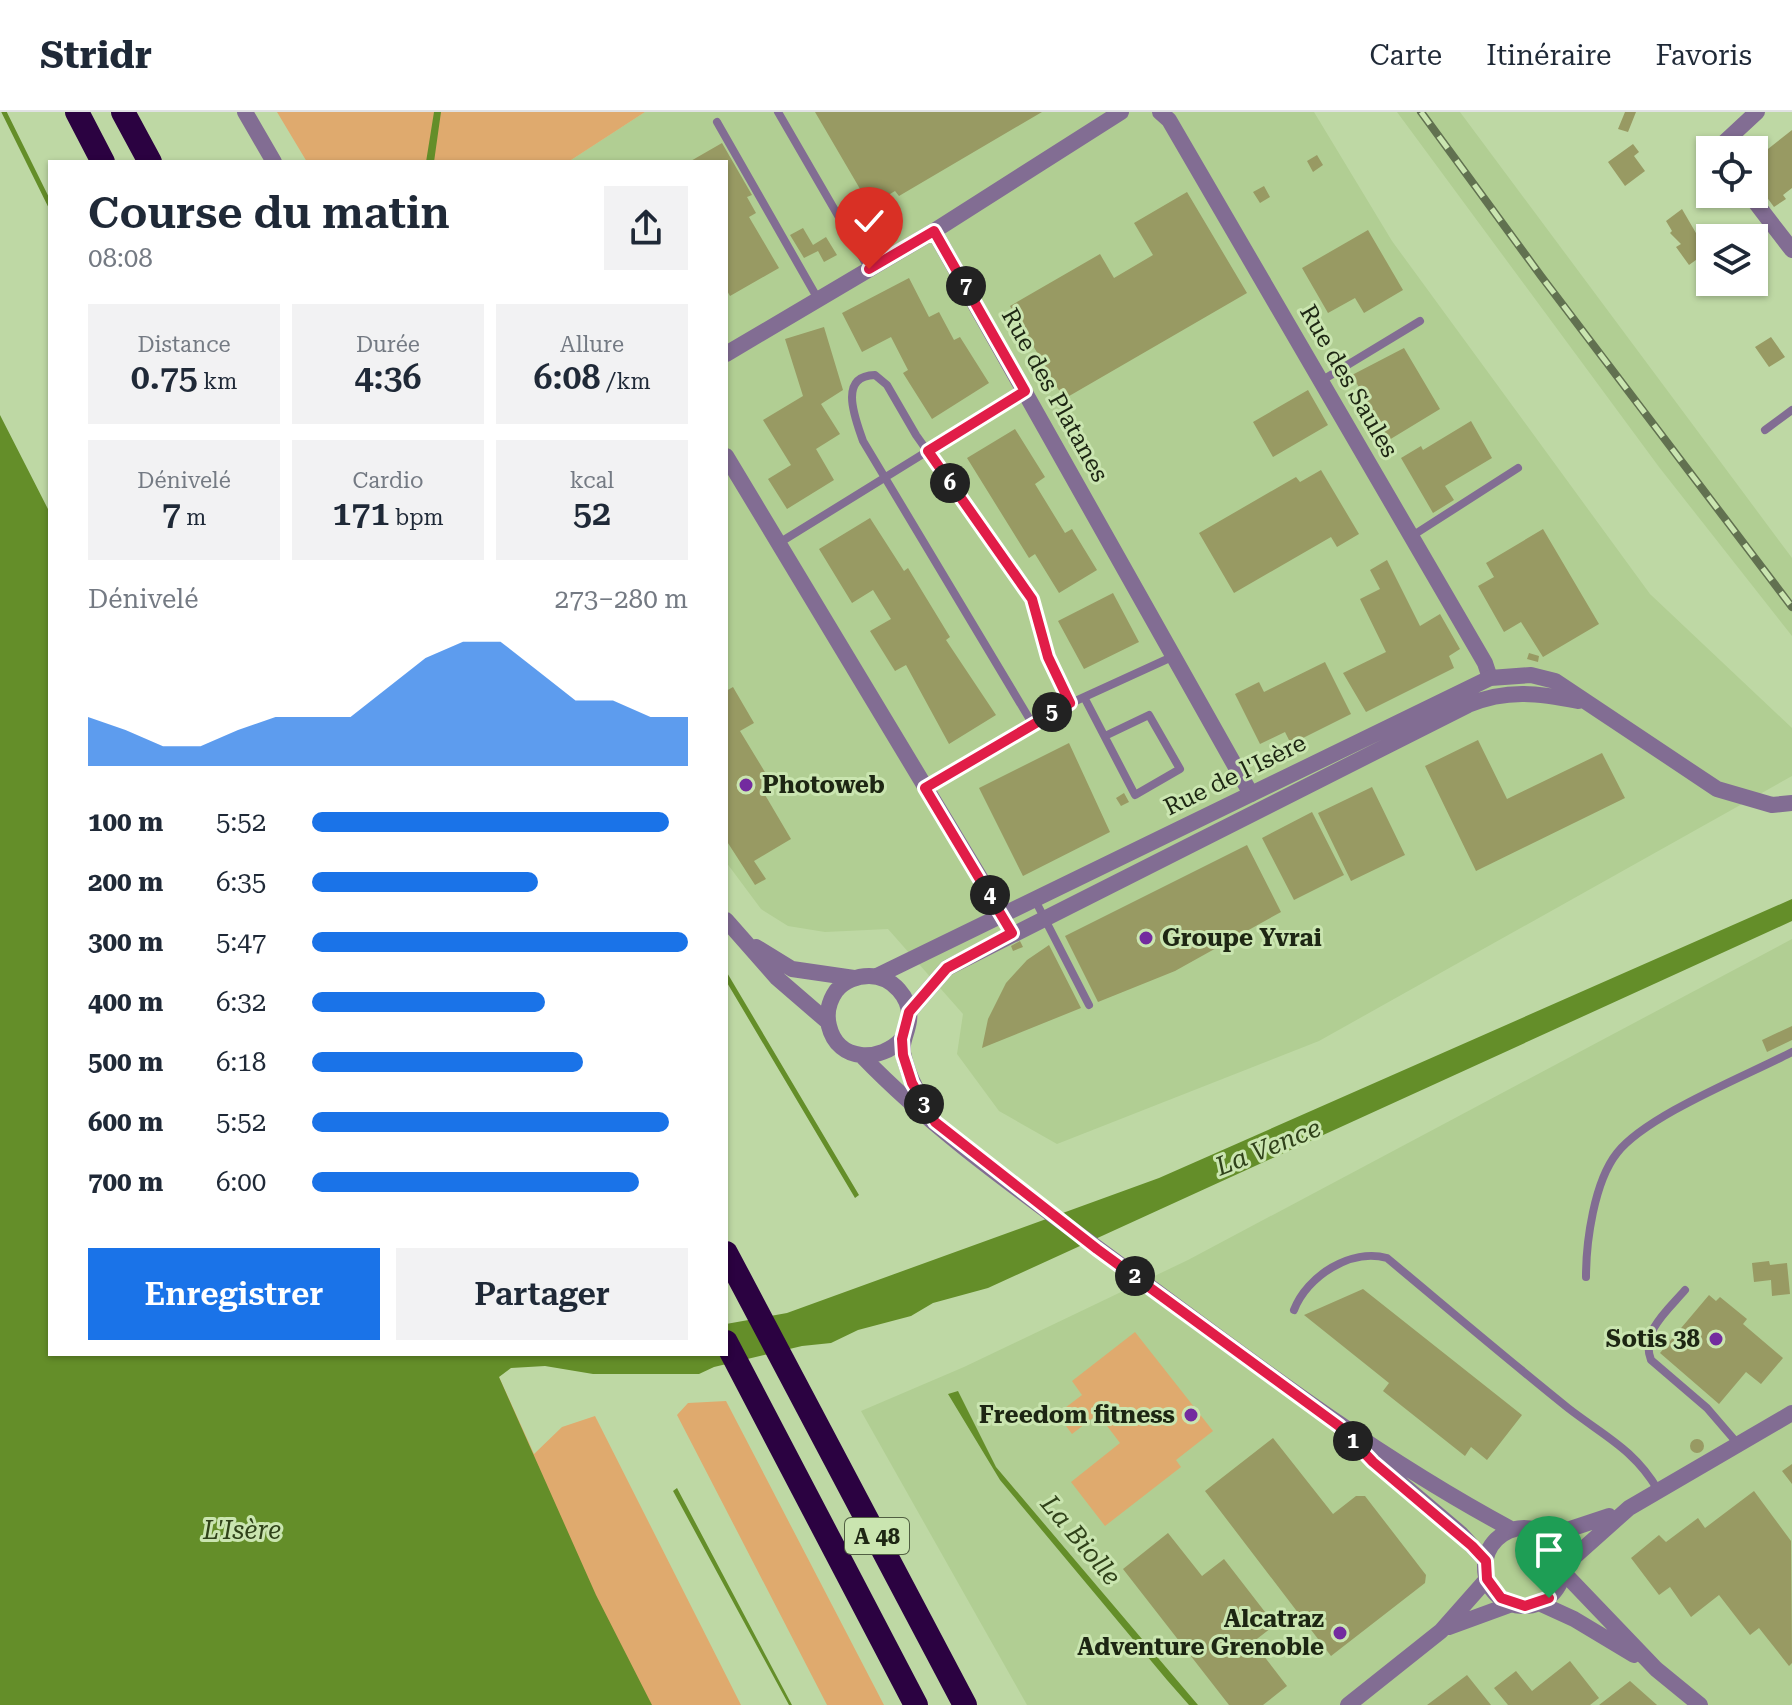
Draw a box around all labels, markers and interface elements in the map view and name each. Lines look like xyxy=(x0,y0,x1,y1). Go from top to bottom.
text: Stridr xyxy=(40,33,152,77)
text: Carte xyxy=(1369,39,1442,72)
text: Itinéraire xyxy=(1486,39,1611,72)
text: Favoris xyxy=(1655,39,1752,72)
map controls xyxy=(1696,136,1768,296)
button: locate xyxy=(1696,136,1768,208)
button: share xyxy=(604,186,688,270)
text: Course du matin xyxy=(88,187,450,239)
pin xyxy=(835,187,903,269)
icon: check xyxy=(847,199,891,243)
button: layers xyxy=(1696,224,1768,296)
text: 08:08 xyxy=(88,243,153,273)
pin: 7 xyxy=(946,266,986,306)
text: 7 xyxy=(960,273,972,298)
street label: Rue des Saules xyxy=(1294,300,1404,462)
street label: Rue des Platanes xyxy=(996,303,1114,487)
text: Distance xyxy=(137,332,231,357)
text: Durée xyxy=(356,332,420,357)
text: Allure xyxy=(560,332,624,357)
text: 0.75 xyxy=(131,357,198,397)
text: 4:36 xyxy=(354,357,422,397)
text: 6:08 xyxy=(533,357,601,397)
text: km xyxy=(198,369,237,394)
text: /km xyxy=(601,369,651,394)
pin: 6 xyxy=(930,463,970,503)
text: Dénivelé xyxy=(137,468,231,493)
text: Cardio xyxy=(352,468,424,493)
text: kcal xyxy=(570,468,614,493)
text: 6 xyxy=(944,470,956,495)
text: 7 xyxy=(162,493,181,533)
text: 171 xyxy=(332,493,389,533)
text: 52 xyxy=(573,493,611,533)
text: m xyxy=(181,505,206,530)
text: bpm xyxy=(389,505,444,530)
text: Dénivelé xyxy=(88,584,198,614)
text: 273–280 m xyxy=(555,584,688,614)
pin: 5 xyxy=(1032,692,1072,732)
text: 5 xyxy=(1046,699,1058,724)
street label: Rue de l'Isère xyxy=(1159,729,1311,821)
place label: Photoweb xyxy=(762,771,885,799)
marker: Photoweb xyxy=(737,776,755,794)
text: 100 m xyxy=(88,807,163,837)
text: 5:52 xyxy=(216,807,266,837)
text: 200 m xyxy=(88,867,163,897)
text: 6:35 xyxy=(216,867,266,897)
pin: 4 xyxy=(970,875,1010,915)
text: 4 xyxy=(984,882,996,907)
place label: Groupe Yvrai xyxy=(1162,924,1322,952)
text: 300 m xyxy=(88,927,163,957)
text: 5:47 xyxy=(216,927,266,957)
marker: Groupe Yvrai xyxy=(1137,929,1155,947)
text: 400 m xyxy=(88,987,163,1017)
text: 6:32 xyxy=(216,987,266,1017)
text: 500 m xyxy=(88,1047,163,1077)
text: 6:18 xyxy=(216,1047,266,1077)
pin: 3 xyxy=(904,1084,944,1124)
text: 3 xyxy=(918,1091,930,1116)
text: 600 m xyxy=(88,1107,163,1137)
text: 5:52 xyxy=(216,1107,266,1137)
water label: La Vence xyxy=(1210,1112,1325,1182)
text: 700 m xyxy=(88,1167,163,1197)
text: 6:00 xyxy=(216,1167,266,1197)
button: Enregistrer xyxy=(88,1248,380,1340)
button: Partager xyxy=(396,1248,688,1340)
pin: 2 xyxy=(1115,1256,1155,1296)
text: 2 xyxy=(1129,1263,1141,1288)
place label: Sotis 38 xyxy=(1606,1325,1700,1353)
marker: Sotis 38 xyxy=(1707,1330,1725,1348)
place label: Freedom fitness xyxy=(979,1401,1175,1429)
marker: Freedom fitness xyxy=(1182,1406,1200,1424)
pin: 1 xyxy=(1333,1421,1373,1461)
text: 1 xyxy=(1347,1428,1359,1453)
water label: La Biolle xyxy=(1034,1488,1127,1591)
water label: L'Isère xyxy=(202,1515,281,1545)
pin xyxy=(1515,1516,1583,1598)
road number: A 48 xyxy=(845,1518,909,1554)
icon: arrive xyxy=(1527,1528,1571,1572)
place label: Alcatraz Adventure Grenoble xyxy=(1077,1605,1324,1661)
marker: Alcatraz Adventure Grenoble xyxy=(1331,1624,1349,1642)

